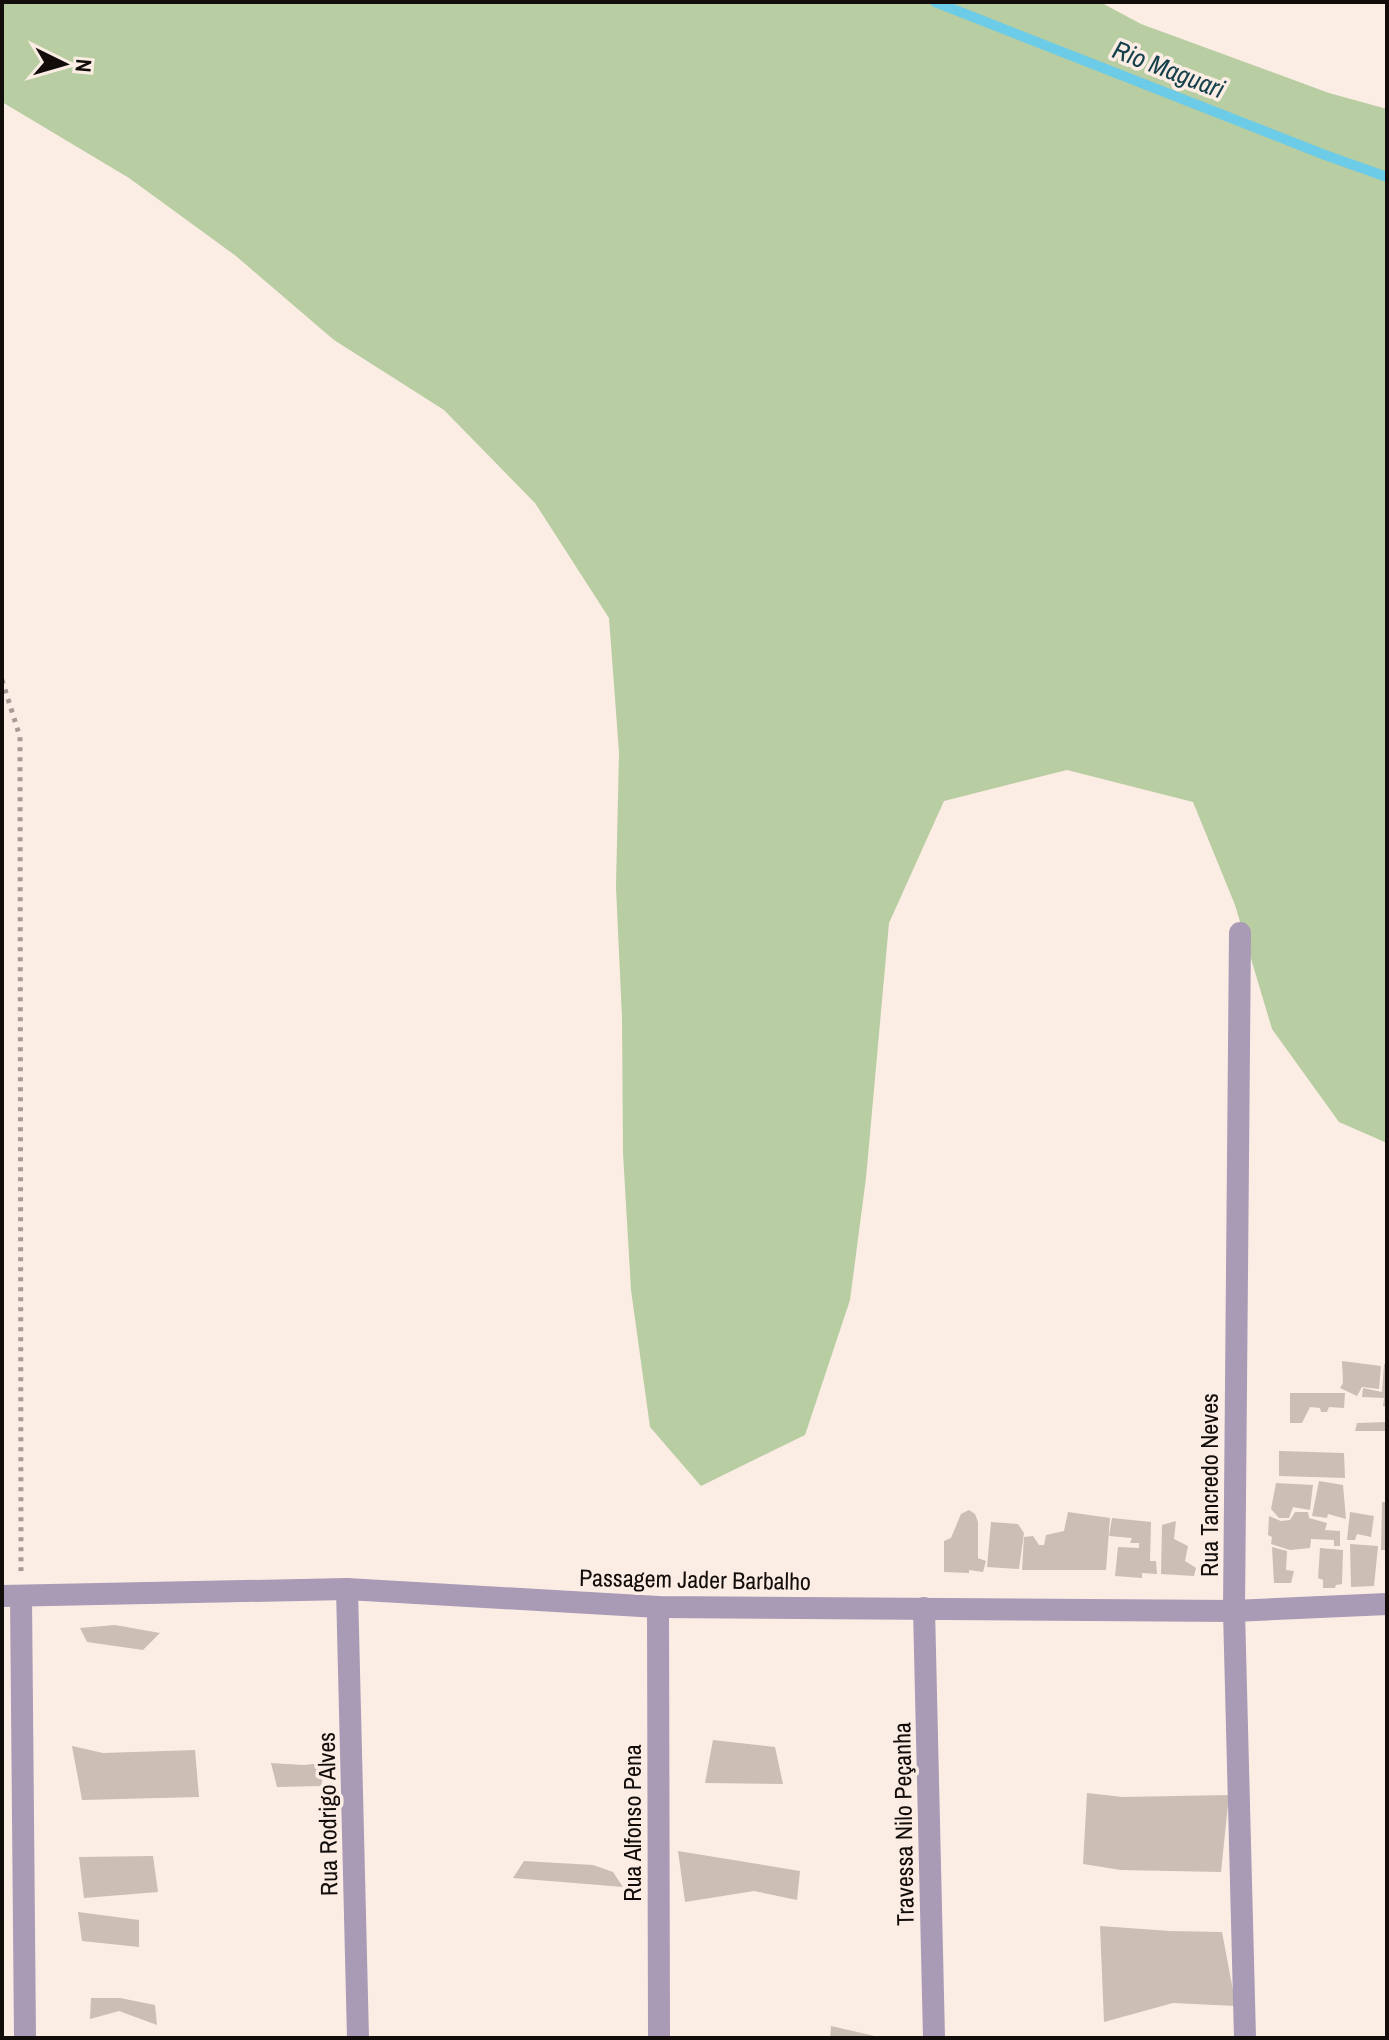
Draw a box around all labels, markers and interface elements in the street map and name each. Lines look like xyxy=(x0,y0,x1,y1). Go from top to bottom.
north arrow xyxy=(24,24,104,104)
water label: Rio Maguari xyxy=(1108,32,1230,106)
text: N xyxy=(68,58,99,74)
street label: Rua Tancredo Neves xyxy=(1193,1393,1225,1577)
street label: Passagem Jader Barbalho xyxy=(579,1561,811,1597)
street label: Travessa Nilo Peçanha xyxy=(885,1722,921,1926)
street label: Rua Rodrigo Alves xyxy=(310,1732,344,1896)
street label: Rua Alfonso Pena xyxy=(616,1744,648,1902)

